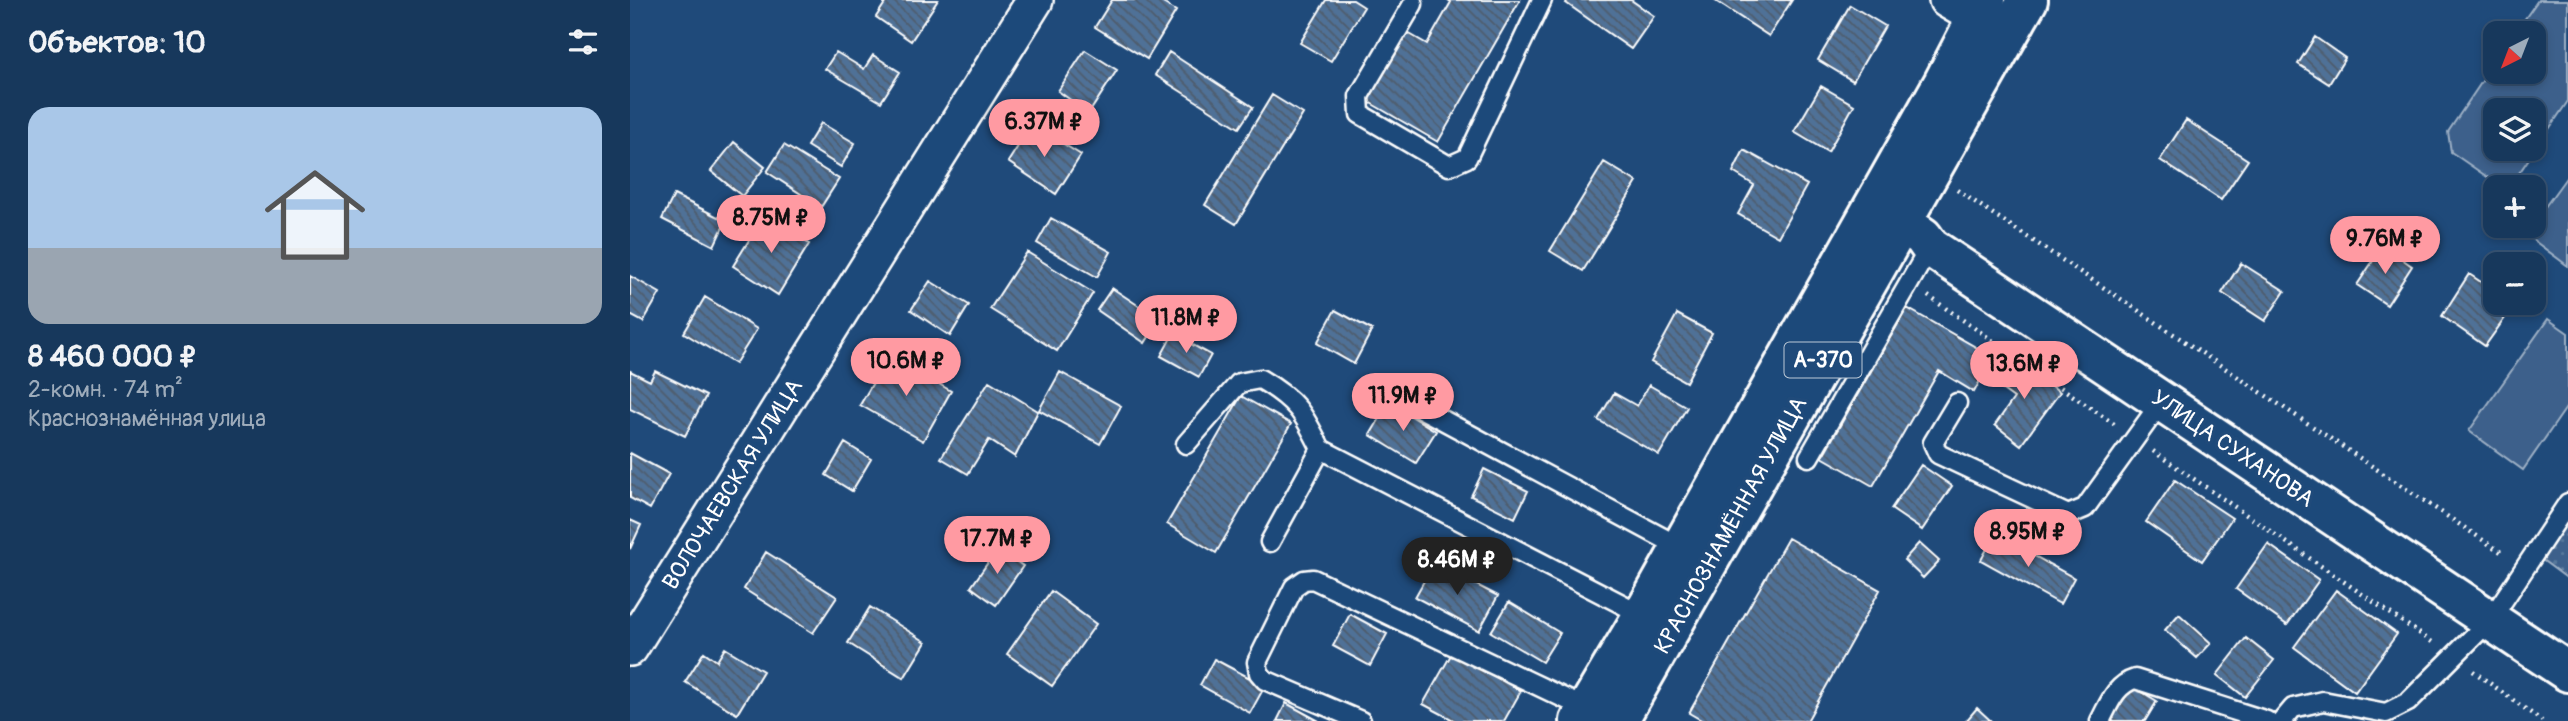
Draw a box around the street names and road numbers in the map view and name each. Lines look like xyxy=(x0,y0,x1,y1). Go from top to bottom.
road number: А-370 xyxy=(1784,342,1862,378)
street label: ВОЛОЧАЕВСКАЯ УЛИЦА xyxy=(656,373,809,595)
street label: УЛИЦА СУХАНОВА xyxy=(2146,383,2320,514)
street label: КРАСНОЗНАМЁННАЯ УЛИЦА xyxy=(1648,391,1813,659)

